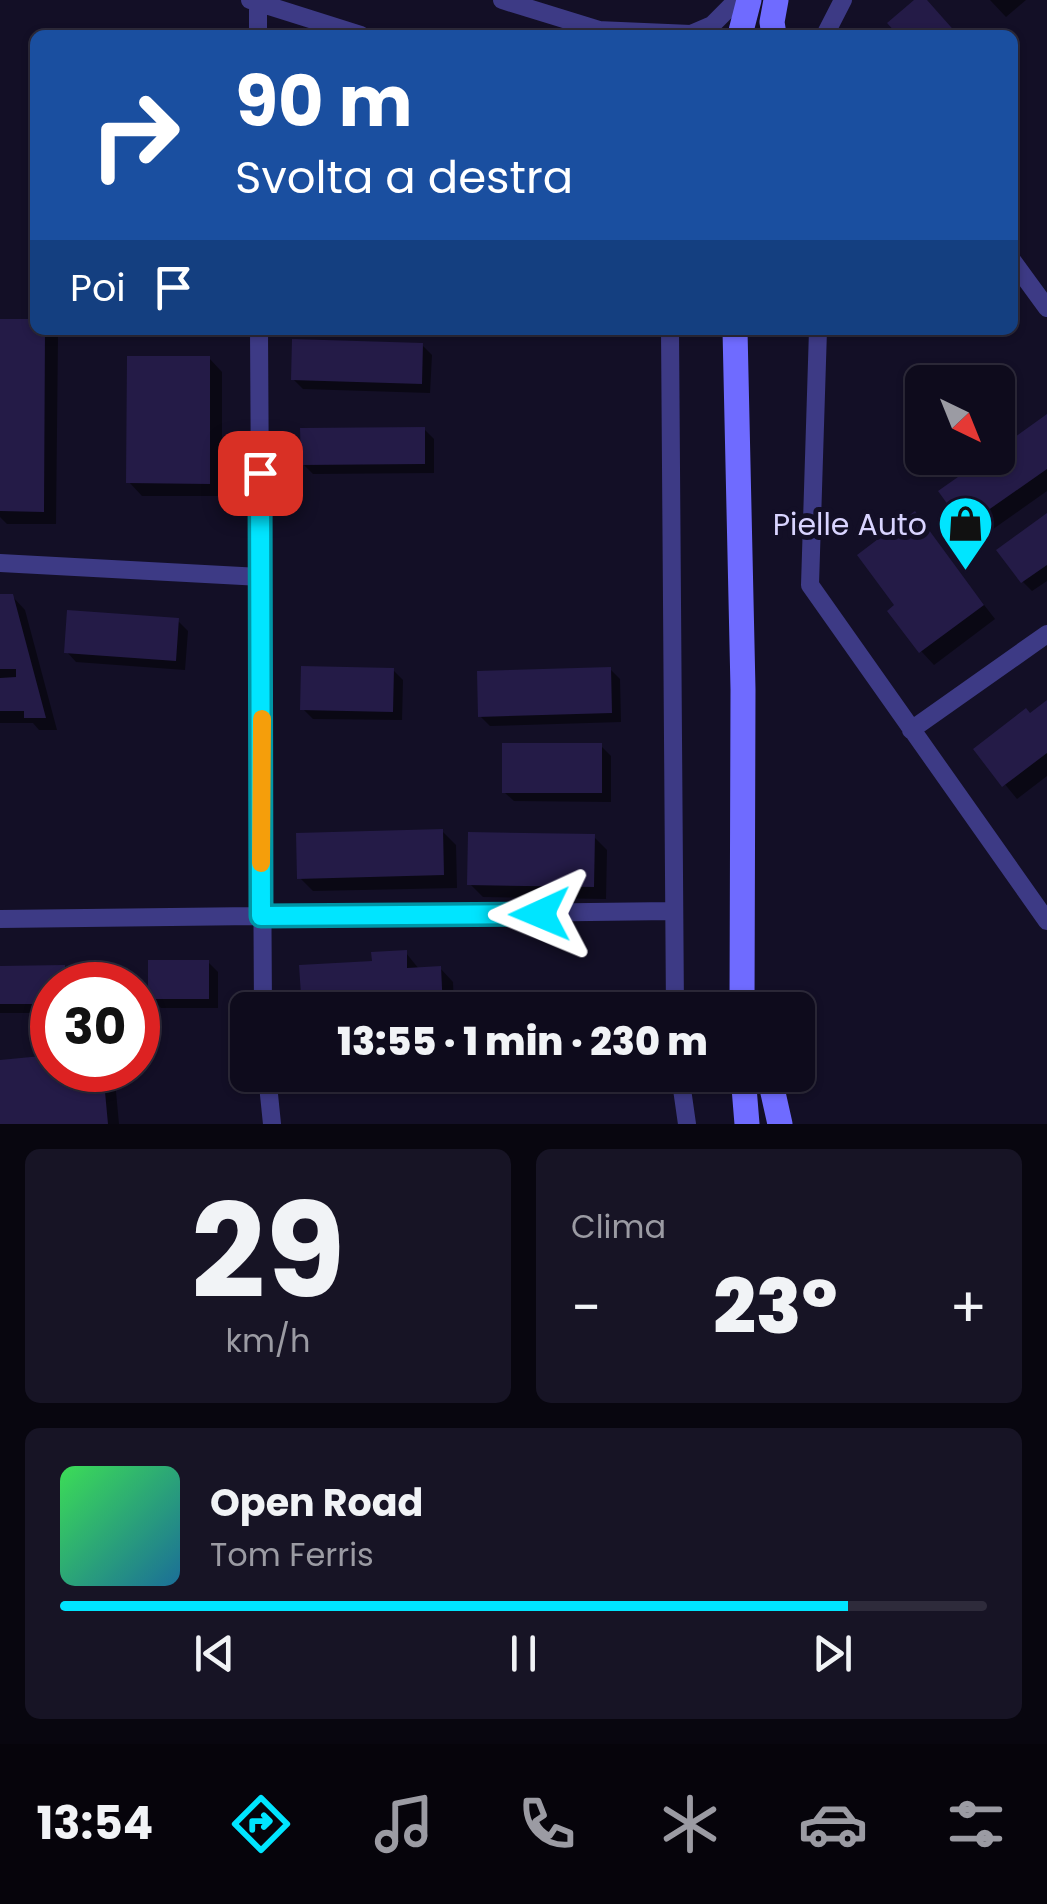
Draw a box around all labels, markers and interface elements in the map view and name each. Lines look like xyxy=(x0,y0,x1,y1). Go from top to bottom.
text: 90 m xyxy=(235,52,413,151)
icon: right xyxy=(70,70,200,200)
text: Svolta a destra xyxy=(235,146,573,209)
icon: arrive xyxy=(146,260,201,315)
text: Poi xyxy=(70,261,126,314)
north arrow xyxy=(905,365,1015,475)
map controls xyxy=(905,365,1015,475)
pin xyxy=(218,431,303,516)
icon: arrive xyxy=(233,446,288,501)
shop icon: Pielle Auto xyxy=(936,494,996,573)
place label: Pielle Auto xyxy=(773,503,927,546)
position arrow xyxy=(488,862,592,966)
speed limit sign: 30 xyxy=(30,962,160,1092)
text: 13:55 · 1 min · 230 m xyxy=(337,1015,708,1068)
text: 29 xyxy=(191,1160,345,1343)
text: Clima xyxy=(571,1204,666,1249)
text: 23° xyxy=(713,1254,838,1359)
text: − xyxy=(571,1269,601,1346)
text: + xyxy=(949,1269,987,1346)
text: km/h xyxy=(225,1318,311,1363)
text: Open Road xyxy=(210,1476,423,1529)
text: Tom Ferris xyxy=(210,1532,374,1577)
icon: previous xyxy=(187,1626,242,1681)
icon: pause xyxy=(496,1626,551,1681)
icon: next xyxy=(805,1626,860,1681)
icon: directions xyxy=(226,1789,296,1859)
icon: music xyxy=(369,1789,439,1859)
icon: phone xyxy=(512,1789,582,1859)
icon: climate xyxy=(655,1789,725,1859)
icon: car xyxy=(798,1789,868,1859)
icon: filters xyxy=(941,1789,1011,1859)
text: 13:54 xyxy=(36,1792,153,1855)

